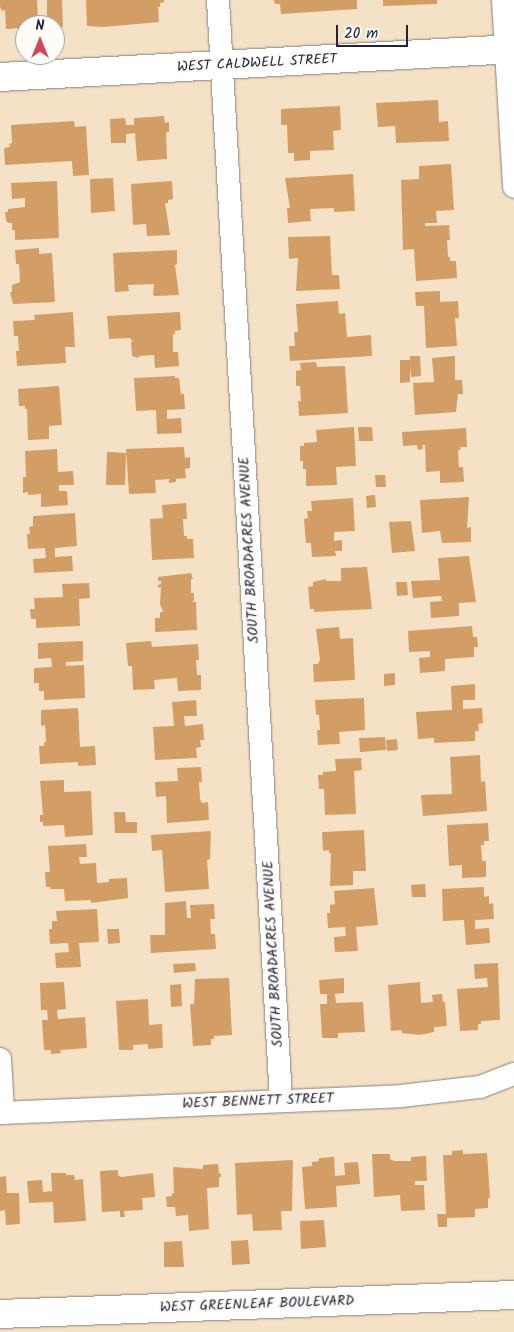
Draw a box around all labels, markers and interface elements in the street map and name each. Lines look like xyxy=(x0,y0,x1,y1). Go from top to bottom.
north arrow xyxy=(15,15,65,65)
text: N xyxy=(36,15,44,37)
scale bar xyxy=(339,15,412,47)
text: 20 m xyxy=(344,22,378,46)
street label: WEST CALDWELL STREET xyxy=(177,50,337,76)
street label: SOUTH BROADACRES AVENUE xyxy=(236,456,262,644)
street label: SOUTH BROADACRES AVENUE xyxy=(260,860,286,1048)
street label: WEST BENNETT STREET xyxy=(182,1090,334,1112)
street label: WEST GREENLEAF BOULEVARD xyxy=(160,1292,354,1316)

